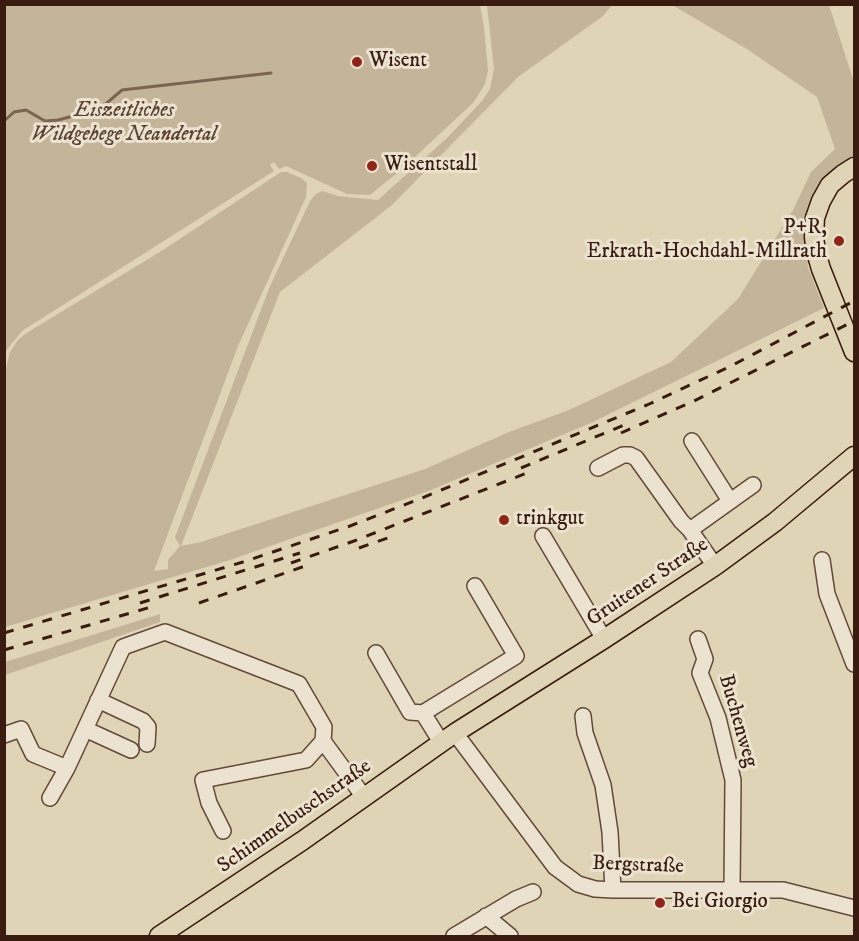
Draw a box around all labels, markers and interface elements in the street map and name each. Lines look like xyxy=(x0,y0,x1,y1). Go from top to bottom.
place label: Wisent xyxy=(369,49,427,75)
marker: Wisent xyxy=(350,55,364,69)
park label: Eiszeitliches Wildgehege Neandertal xyxy=(31,99,217,149)
place label: Wisentstall xyxy=(384,153,477,179)
marker: Wisentstall xyxy=(365,159,379,173)
place label: P+R, Erkrath-Hochdahl-Millrath xyxy=(587,216,827,266)
marker: P+R, Erkrath-Hochdahl-Millrath xyxy=(832,234,846,248)
place label: trinkgut xyxy=(516,507,584,533)
marker: trinkgut xyxy=(497,513,511,527)
street label: Gruitener Straße xyxy=(582,533,714,633)
street label: Buchenweg xyxy=(712,672,762,770)
street label: Schimmelbuschstraße xyxy=(213,755,377,879)
street label: Bergstraße xyxy=(592,852,684,880)
place label: Bei Giorgio xyxy=(672,890,768,916)
marker: Bei Giorgio xyxy=(653,896,667,910)

